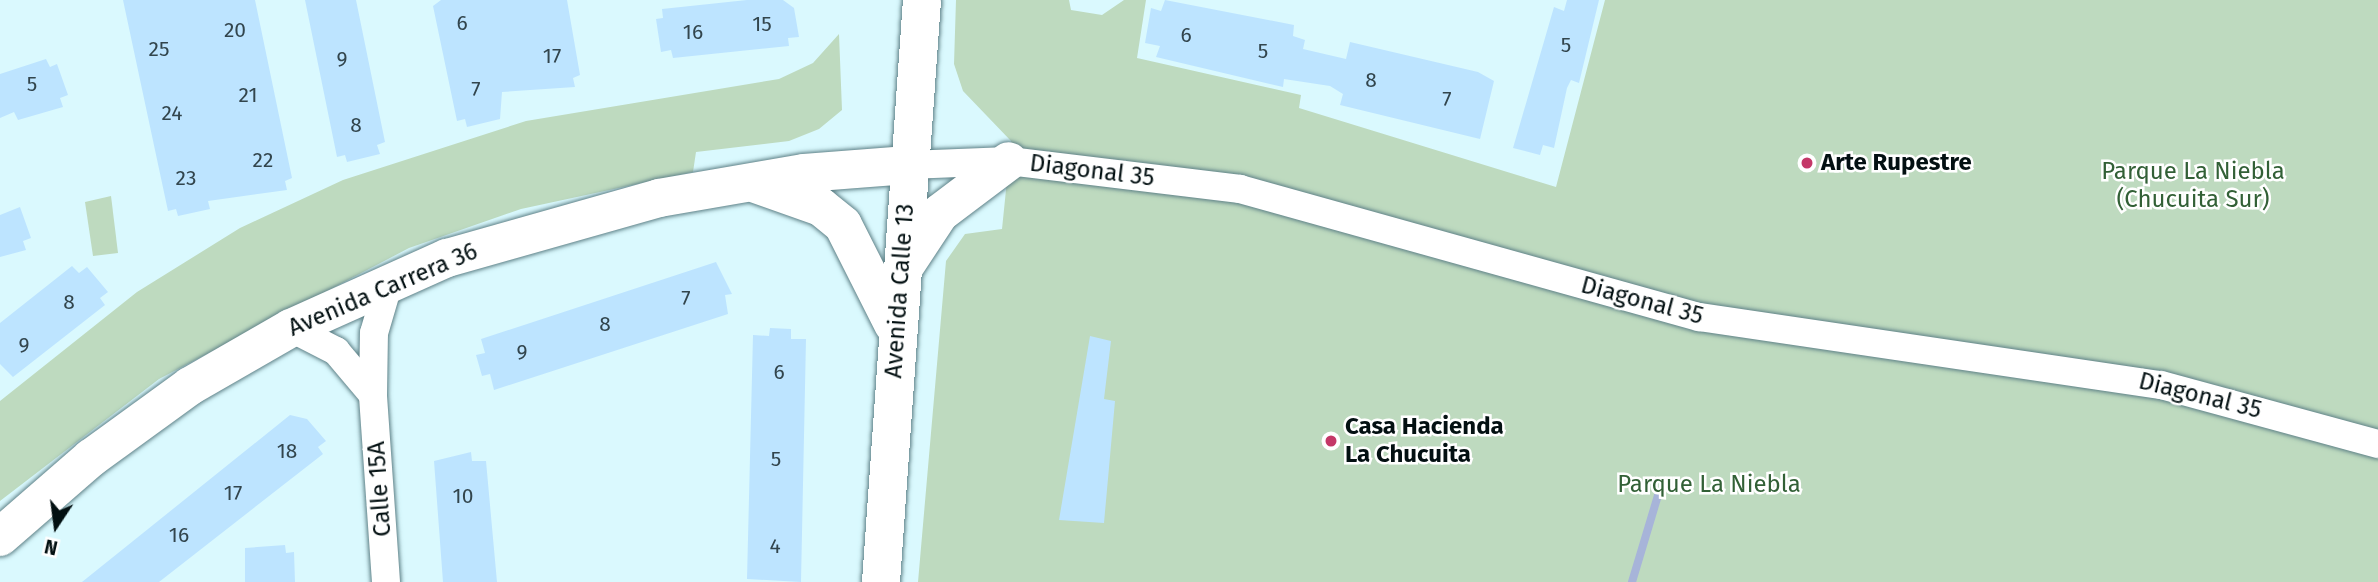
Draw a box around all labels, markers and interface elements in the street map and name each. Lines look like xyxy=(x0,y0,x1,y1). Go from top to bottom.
house number: 6 xyxy=(456,10,468,36)
house number: 15 xyxy=(752,11,772,37)
house number: 20 xyxy=(224,17,246,43)
house number: 16 xyxy=(683,19,703,45)
house number: 6 xyxy=(1180,22,1192,48)
house number: 5 xyxy=(1561,32,1571,58)
house number: 25 xyxy=(149,36,169,62)
house number: 5 xyxy=(1258,38,1268,64)
house number: 17 xyxy=(543,43,561,69)
house number: 9 xyxy=(336,46,348,72)
house number: 8 xyxy=(1365,67,1377,93)
house number: 5 xyxy=(27,71,37,97)
house number: 7 xyxy=(471,76,481,102)
house number: 21 xyxy=(239,82,257,108)
house number: 7 xyxy=(1442,86,1452,112)
house number: 24 xyxy=(162,100,182,126)
house number: 8 xyxy=(350,112,362,138)
house number: 22 xyxy=(253,147,273,173)
street label: Diagonal 35 xyxy=(1028,149,1156,193)
place label: Arte Rupestre xyxy=(1821,149,1972,177)
marker: Arte Rupestre xyxy=(1799,155,1815,171)
park label: Parque La Niebla (Chucuita Sur) xyxy=(2101,158,2285,214)
house number: 23 xyxy=(176,165,196,191)
street label: Avenida Calle 13 xyxy=(880,203,920,379)
street label: Avenida Carrera 36 xyxy=(284,237,482,343)
street label: Diagonal 35 xyxy=(1578,271,1706,331)
house number: 7 xyxy=(681,285,691,311)
house number: 8 xyxy=(63,289,75,315)
house number: 8 xyxy=(599,311,611,337)
house number: 9 xyxy=(18,332,30,358)
house number: 9 xyxy=(516,339,528,365)
house number: 6 xyxy=(773,359,785,385)
street label: Diagonal 35 xyxy=(2136,367,2264,425)
place label: Casa Hacienda La Chucuita xyxy=(1345,413,1504,469)
marker: Casa Hacienda La Chucuita xyxy=(1323,433,1339,449)
house number: 18 xyxy=(277,438,297,464)
street label: Calle 15A xyxy=(362,440,398,538)
house number: 5 xyxy=(771,446,781,472)
park label: Parque La Niebla xyxy=(1617,471,1801,499)
house number: 17 xyxy=(224,480,242,506)
house number: 10 xyxy=(453,483,473,509)
north arrow xyxy=(21,491,91,561)
house number: 16 xyxy=(169,522,189,548)
house number: 4 xyxy=(769,533,781,559)
text: N xyxy=(42,534,60,560)

